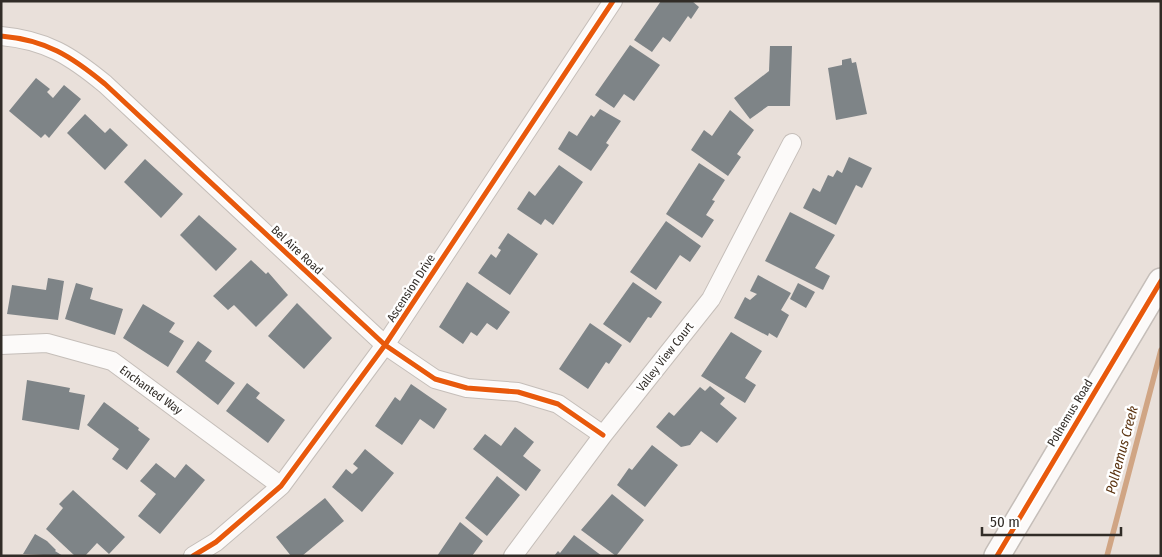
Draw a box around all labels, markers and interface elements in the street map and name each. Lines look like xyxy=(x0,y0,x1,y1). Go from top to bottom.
street label: Bel Aire Road xyxy=(268,223,326,277)
street label: Ascension Drive xyxy=(384,252,438,324)
street label: Valley View Court xyxy=(634,320,696,394)
street label: Enchanted Way xyxy=(117,363,186,418)
street label: Polhemus Road xyxy=(1044,377,1096,449)
water label: Polhemus Creek xyxy=(1102,404,1142,496)
scale bar xyxy=(982,504,1121,536)
text: 50 m xyxy=(990,513,1020,531)

